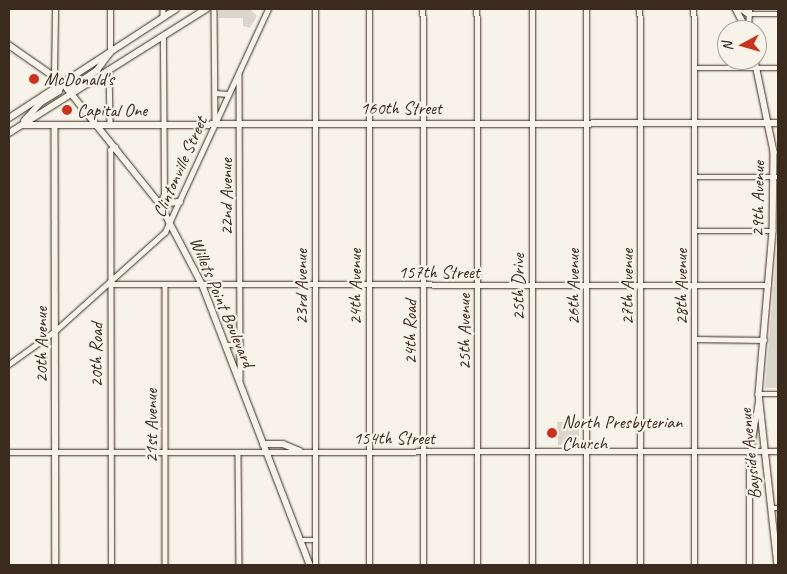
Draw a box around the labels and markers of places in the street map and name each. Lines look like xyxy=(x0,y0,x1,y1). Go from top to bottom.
place label: McDonald's xyxy=(44,68,114,90)
marker: McDonald's xyxy=(28,73,40,85)
place label: Capital One xyxy=(77,99,147,121)
marker: Capital One xyxy=(61,104,73,116)
place label: North Presbyterian Church xyxy=(562,412,683,454)
marker: North Presbyterian Church xyxy=(546,427,558,439)

